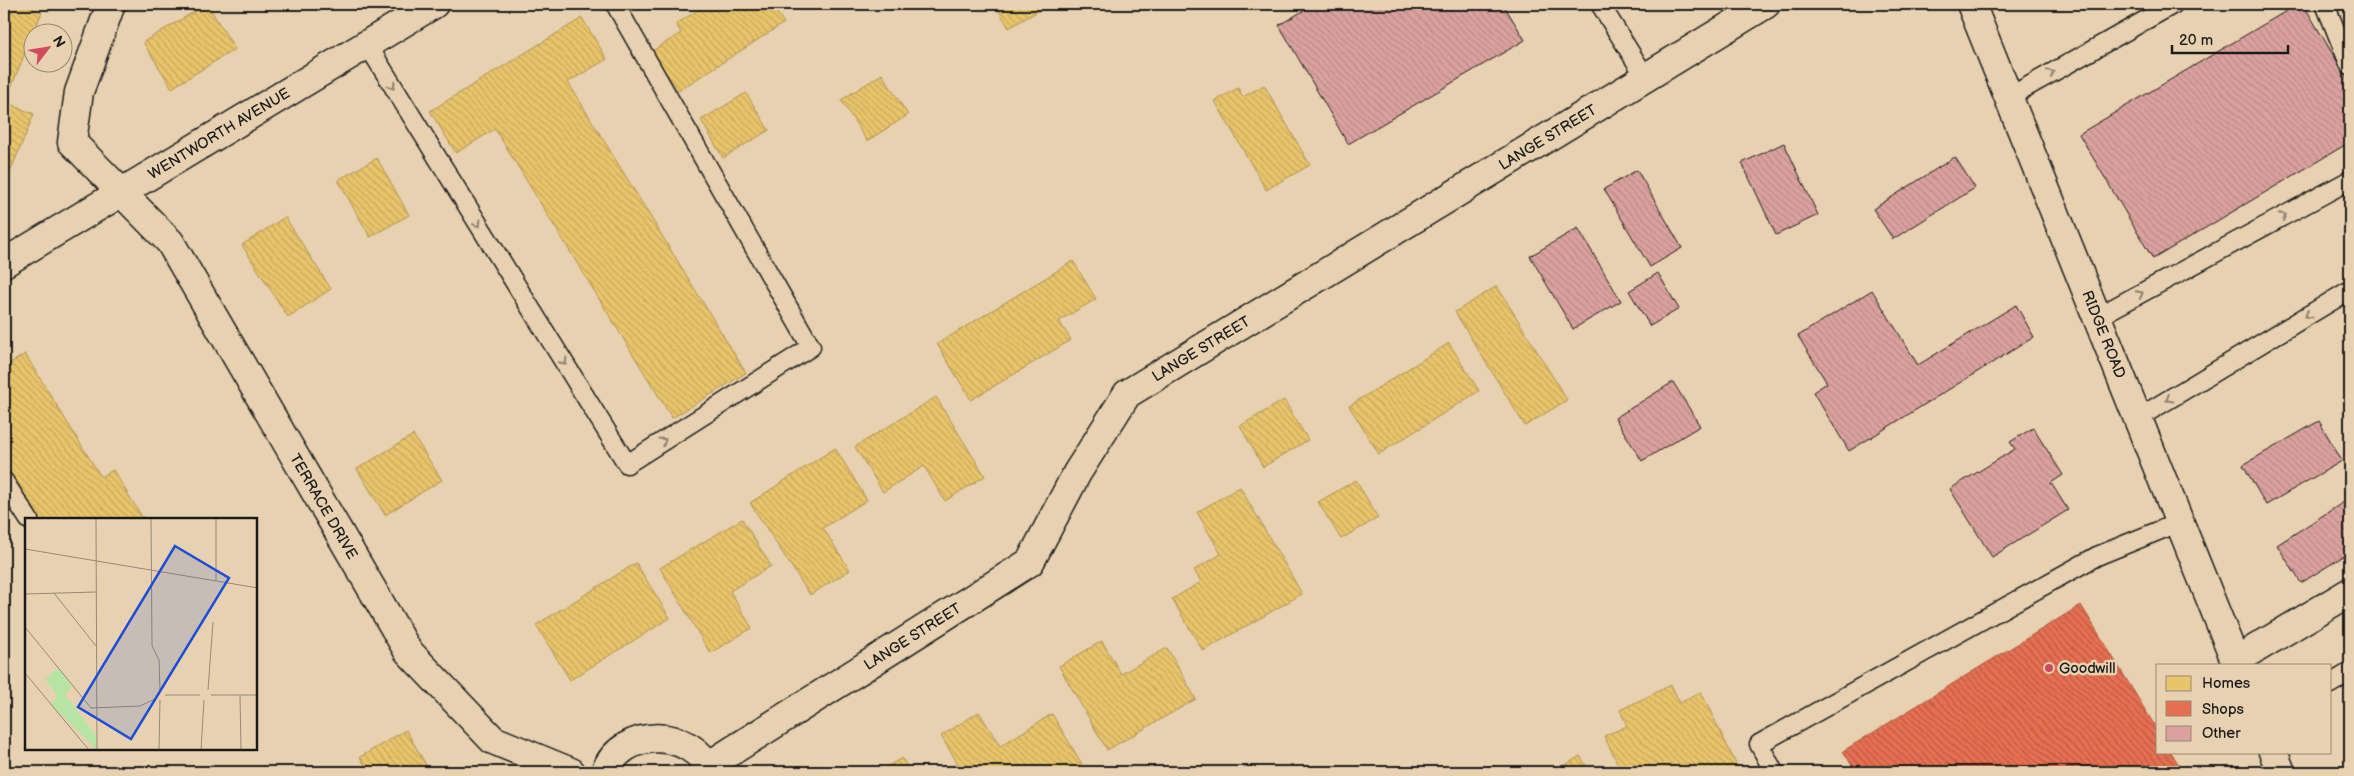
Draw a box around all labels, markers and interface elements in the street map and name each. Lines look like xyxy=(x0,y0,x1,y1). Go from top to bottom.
north arrow xyxy=(22,22,72,72)
scale bar xyxy=(2172,22,2288,54)
text: 20 m xyxy=(2179,31,2213,50)
text: N xyxy=(49,33,69,50)
one-way arrow xyxy=(2046,70,2055,80)
one-way arrow xyxy=(386,80,396,89)
street label: WENTWORTH AVENUE xyxy=(145,84,294,184)
street label: LANGE STREET xyxy=(1495,101,1600,175)
one-way arrow xyxy=(2277,212,2286,222)
one-way arrow xyxy=(472,218,481,227)
street label: RIDGE ROAD xyxy=(2077,288,2130,381)
one-way arrow xyxy=(2135,290,2144,300)
one-way arrow xyxy=(2305,309,2314,319)
street label: LANGE STREET xyxy=(1149,312,1254,386)
one-way arrow xyxy=(557,357,567,366)
one-way arrow xyxy=(2166,392,2175,402)
one-way arrow xyxy=(657,438,667,447)
street label: TERRACE DRIVE xyxy=(285,450,362,563)
inset map xyxy=(25,518,258,751)
street label: LANGE STREET xyxy=(861,599,965,675)
place label: Goodwill xyxy=(2059,659,2116,678)
marker: Goodwill xyxy=(2043,662,2055,674)
legend xyxy=(2156,664,2332,754)
text: Homes xyxy=(2202,674,2251,693)
text: Shops xyxy=(2202,700,2245,719)
text: Other xyxy=(2202,724,2241,743)

